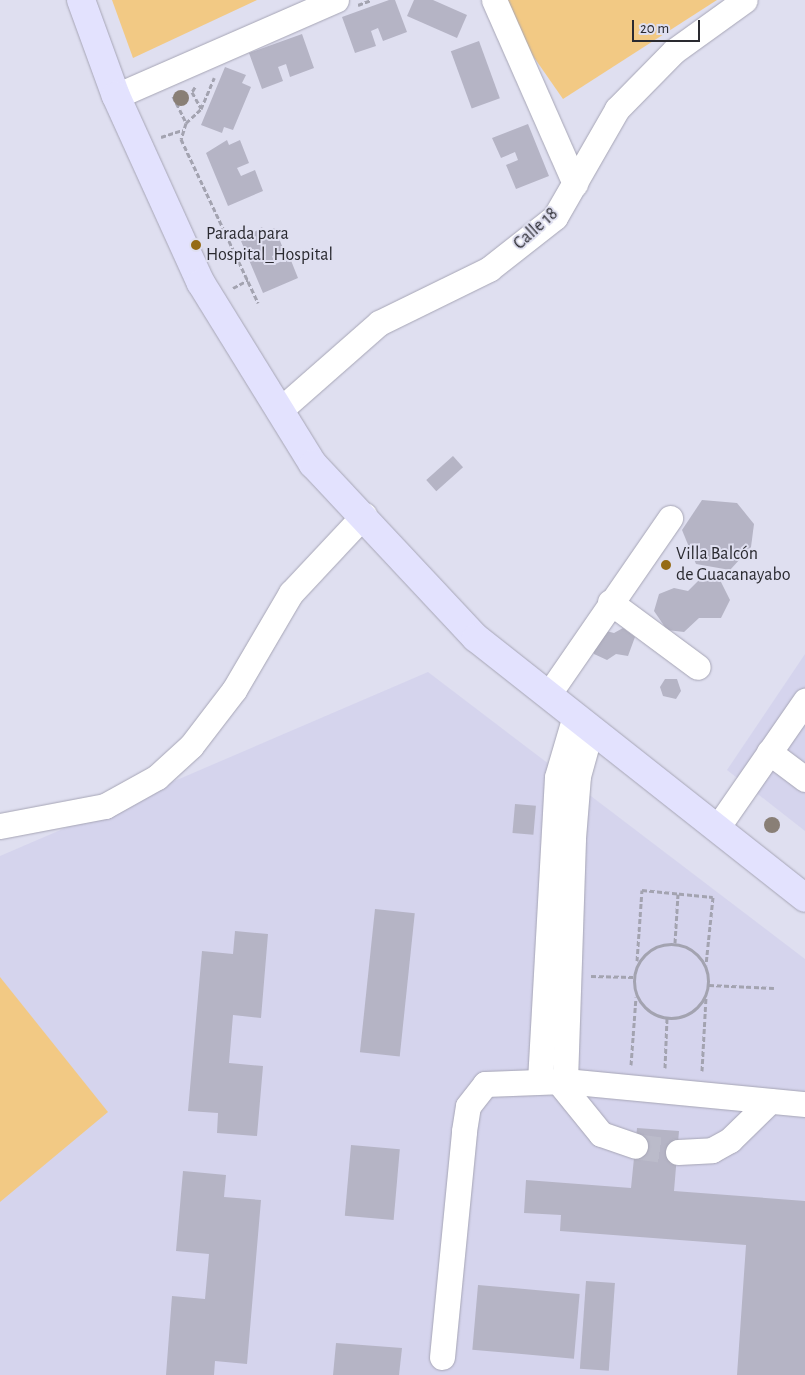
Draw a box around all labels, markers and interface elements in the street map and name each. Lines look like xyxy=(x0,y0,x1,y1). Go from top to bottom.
scale bar xyxy=(635,10,702,42)
text: 20 m xyxy=(640,21,669,36)
street label: Calle 18 xyxy=(509,203,563,255)
place label: Parada para Hospital_Hospital xyxy=(206,224,333,266)
marker: Parada para Hospital_Hospital xyxy=(190,239,202,251)
place label: Villa Balcón de Guacanayabo xyxy=(676,544,791,586)
marker: Villa Balcón de Guacanayabo xyxy=(660,559,672,571)

